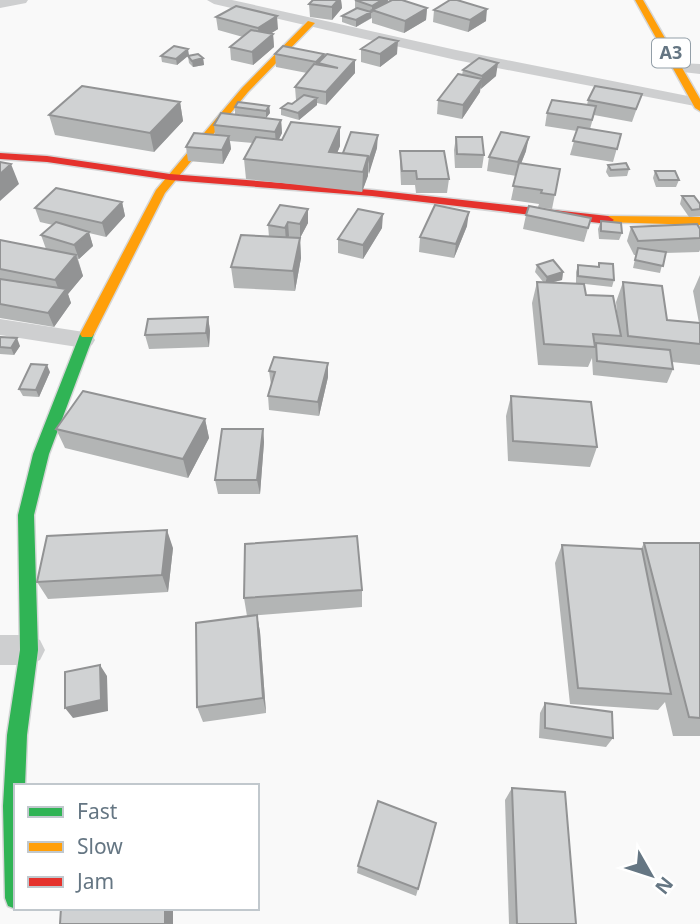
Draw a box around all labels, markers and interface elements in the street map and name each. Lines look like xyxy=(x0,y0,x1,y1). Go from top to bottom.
road number: A3 xyxy=(652,38,690,68)
legend xyxy=(14,784,259,910)
text: Fast xyxy=(77,797,118,825)
text: Slow xyxy=(77,832,123,860)
north arrow xyxy=(616,840,686,910)
text: Jam xyxy=(75,867,114,895)
text: N xyxy=(649,872,679,900)

